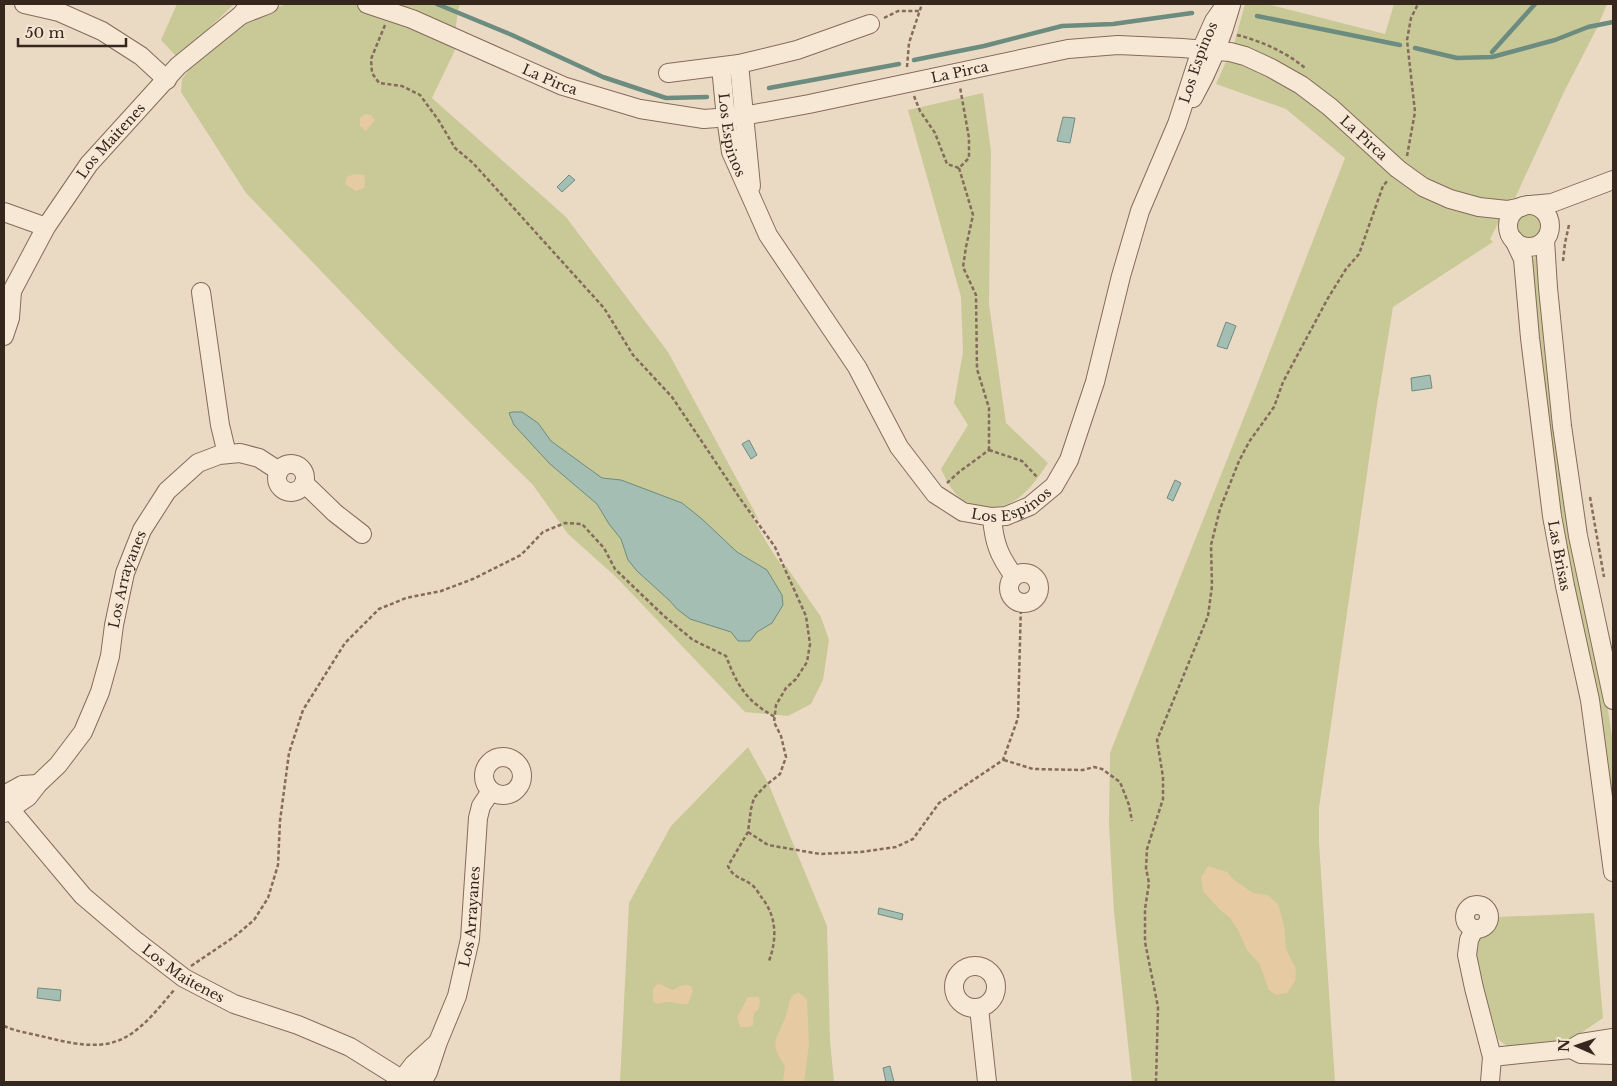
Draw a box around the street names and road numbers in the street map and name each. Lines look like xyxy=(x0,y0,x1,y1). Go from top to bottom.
street label: Los Espinos xyxy=(1175,19,1222,106)
street label: La Pirca xyxy=(929,57,990,87)
street label: La Pirca xyxy=(519,60,580,99)
street label: Los Espinos xyxy=(715,92,750,180)
street label: Los Maitenes xyxy=(73,99,149,182)
street label: La Pirca xyxy=(1336,112,1392,164)
street label: Los Espinos xyxy=(970,483,1055,526)
street label: Las Brisas xyxy=(1544,519,1575,592)
street label: Los Arrayanes xyxy=(105,528,150,630)
street label: Los Arrayanes xyxy=(455,865,484,969)
street label: Los Maitenes xyxy=(139,940,228,1007)

